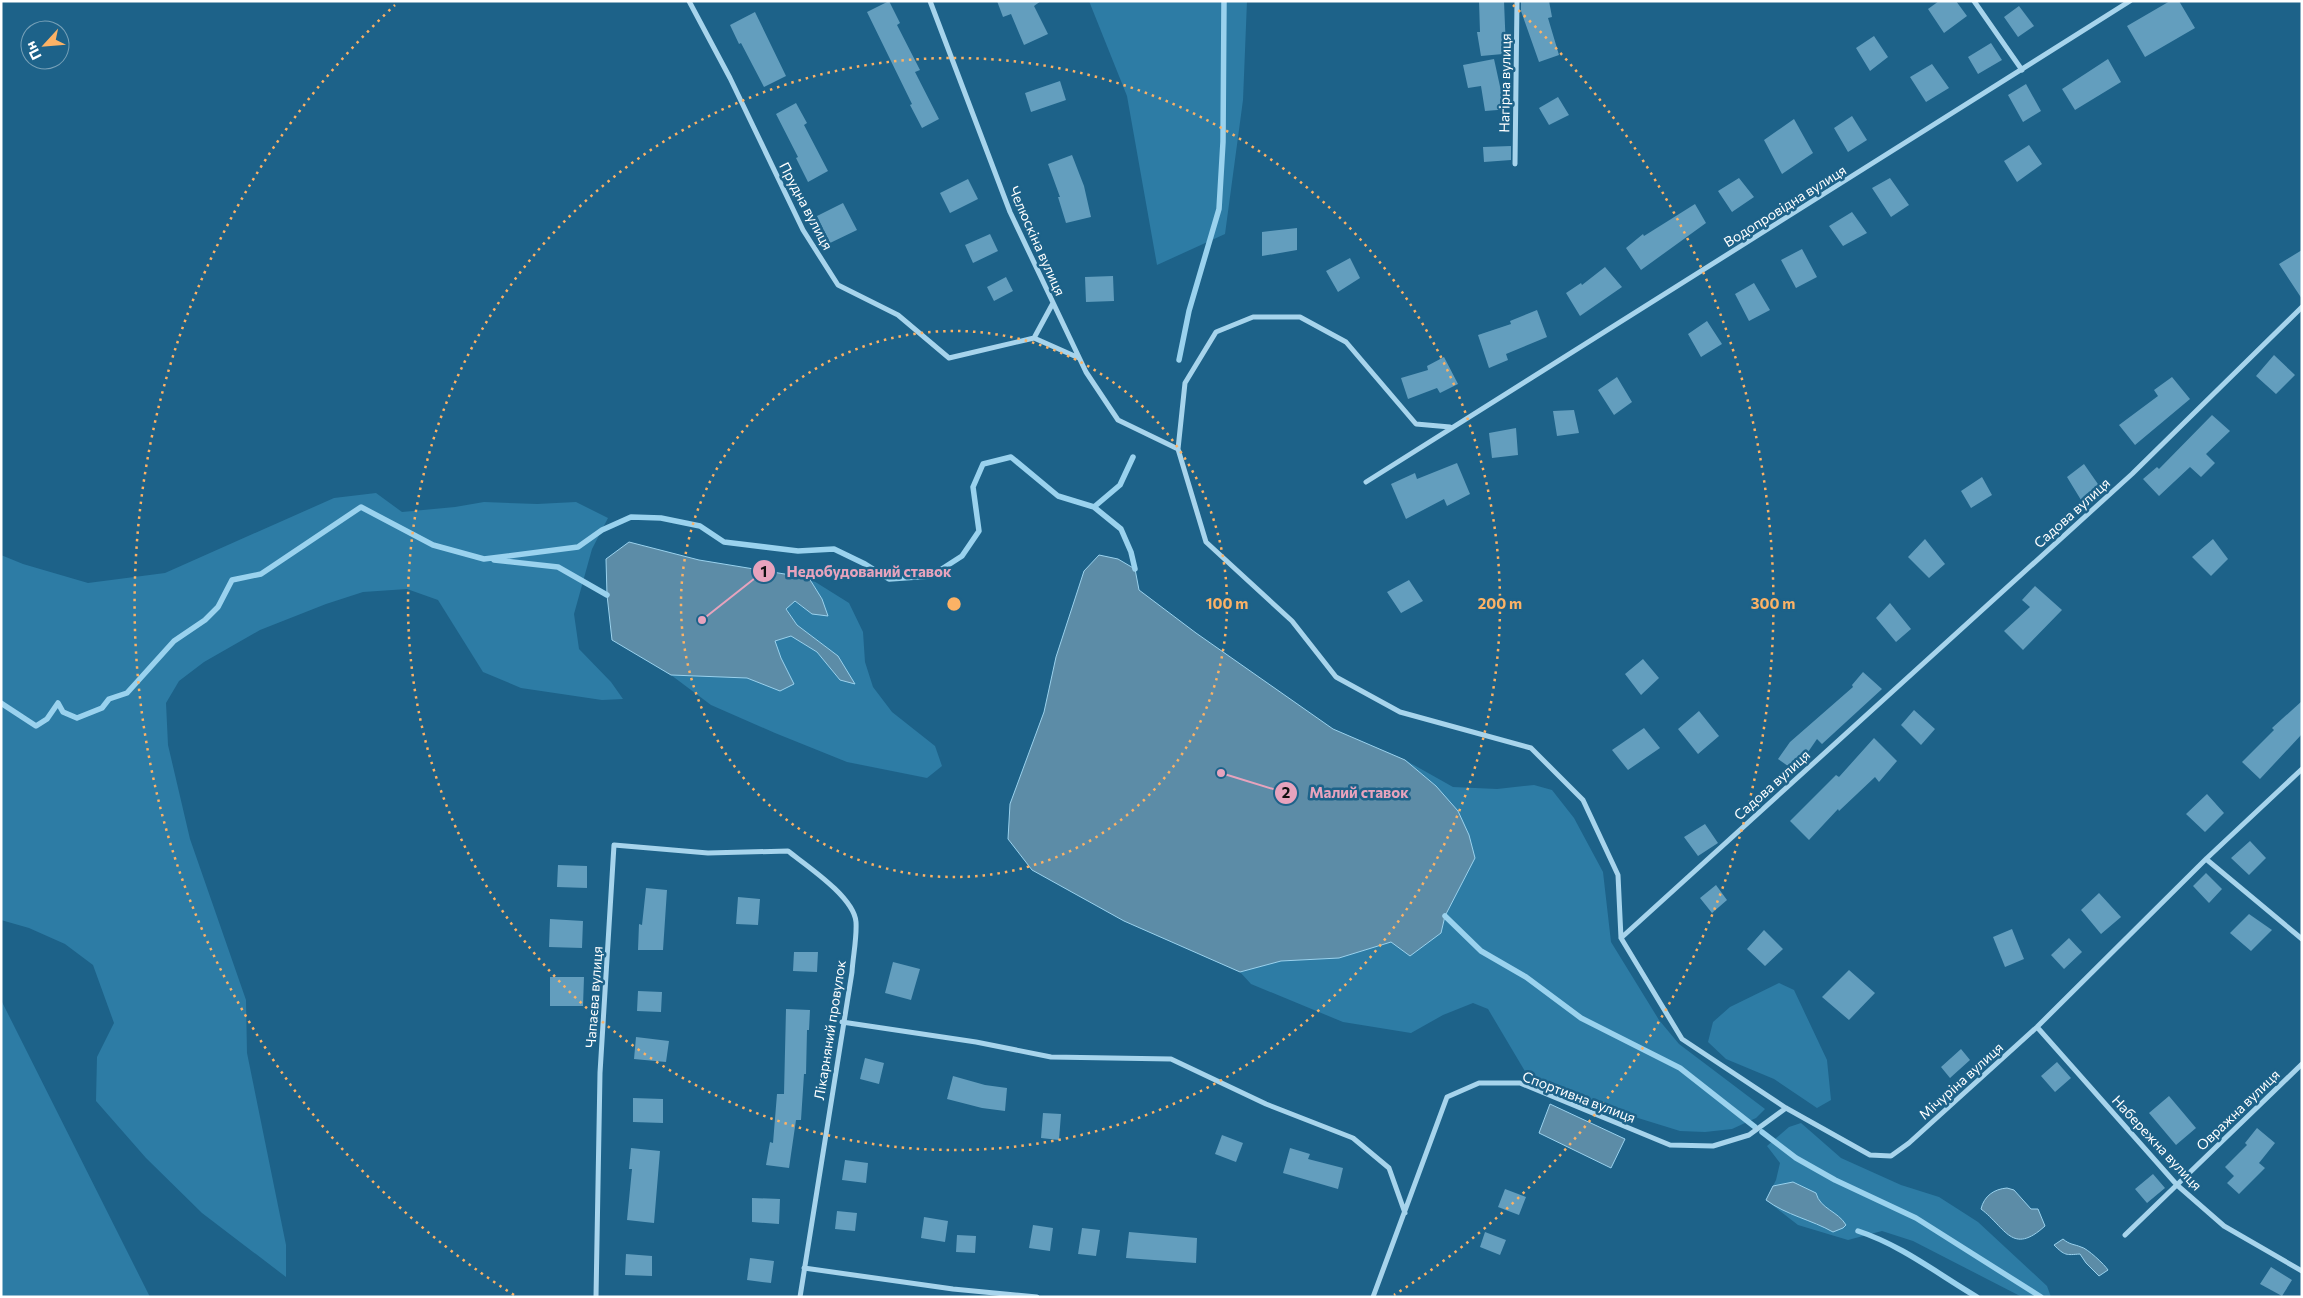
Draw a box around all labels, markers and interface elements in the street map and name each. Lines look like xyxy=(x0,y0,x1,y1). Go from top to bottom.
north arrow xyxy=(20,20,70,70)
street label: Нагірна вулиця xyxy=(1495,33,1514,133)
text: Пн xyxy=(21,39,45,63)
street label: Прудна вулиця xyxy=(776,159,837,253)
street label: Водопровідна вулиця xyxy=(1720,161,1849,250)
street label: Челюскіна вулиця xyxy=(1006,183,1069,298)
street label: Садова вулиця xyxy=(2030,474,2113,551)
callout: Недобудований ставок xyxy=(751,556,961,586)
text: 1 xyxy=(761,562,767,580)
text: Недобудований ставок xyxy=(787,562,952,580)
text: 100 m xyxy=(1206,594,1248,612)
text: 200 m xyxy=(1478,594,1522,612)
text: 300 m xyxy=(1751,594,1795,612)
centre of rings xyxy=(945,595,963,613)
street label: Садова вулиця xyxy=(1730,746,1813,823)
callout: Малий ставок xyxy=(1274,778,1418,808)
text: 2 xyxy=(1282,783,1290,801)
text: Малий ставок xyxy=(1309,783,1409,801)
street label: Чапаєва вулиця xyxy=(581,945,606,1048)
street label: Лікарняний провулок xyxy=(810,958,849,1101)
street label: Мічуріна вулиця xyxy=(1915,1038,2006,1123)
street label: Овражна вулиця xyxy=(2193,1066,2283,1154)
street label: Спортивна вулиця xyxy=(1520,1067,1638,1126)
street label: Набережна вулиця xyxy=(2109,1092,2206,1194)

